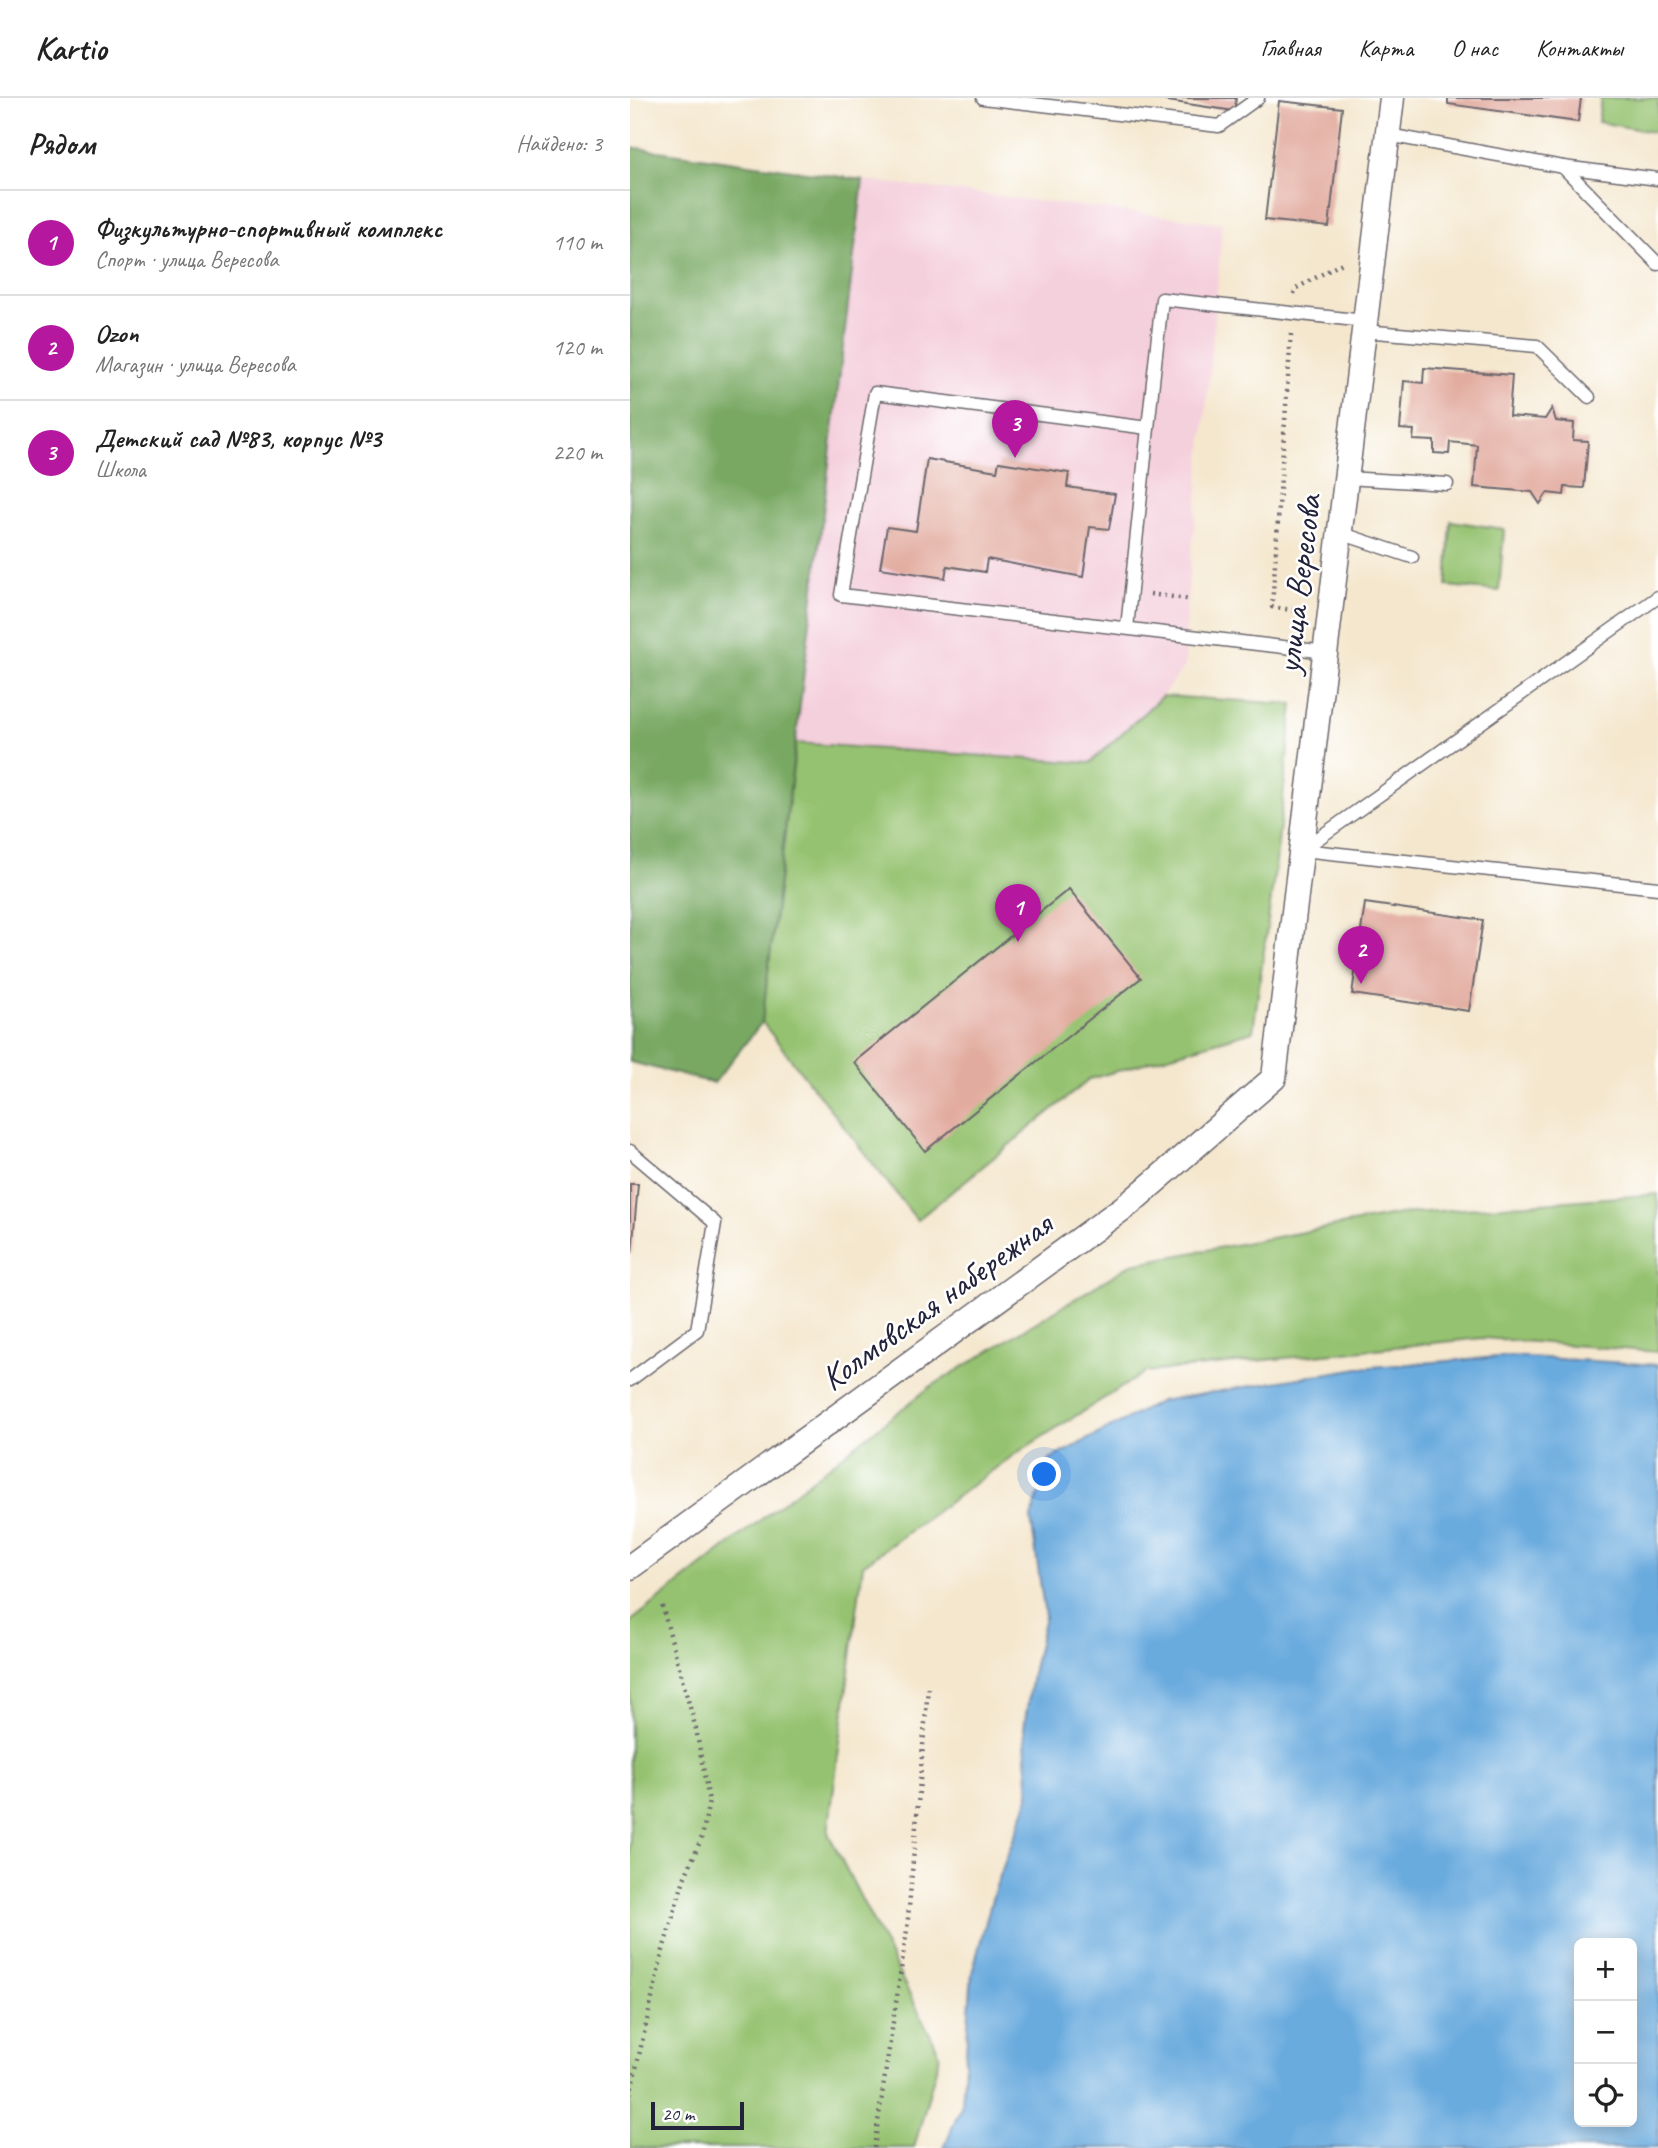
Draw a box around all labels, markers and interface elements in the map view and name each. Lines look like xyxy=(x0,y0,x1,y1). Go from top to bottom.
text: Kartio xyxy=(35,27,106,69)
text: Главная xyxy=(1260,33,1321,63)
text: Карта xyxy=(1359,33,1413,63)
text: О нас xyxy=(1451,33,1498,63)
text: Контакты xyxy=(1536,33,1623,63)
text: Рядом xyxy=(28,125,95,163)
text: Найдено: 3 xyxy=(516,129,602,158)
text: Физкультурно-спортивный комплекс xyxy=(95,212,442,245)
text: 1 xyxy=(46,228,56,257)
text: 110 m xyxy=(553,228,602,257)
text: Спорт · улица Вересова xyxy=(95,245,278,274)
text: Ozon xyxy=(95,317,138,350)
text: 2 xyxy=(46,333,56,362)
text: 120 m xyxy=(553,333,602,362)
text: Магазин · улица Вересова xyxy=(95,350,296,379)
pin: 3 xyxy=(992,400,1038,458)
text: Детский сад №83, корпус №3 xyxy=(95,422,381,455)
text: 3 xyxy=(46,438,56,467)
text: 220 m xyxy=(553,438,602,467)
text: Школа xyxy=(95,455,146,484)
street label: улица Вересова xyxy=(1265,489,1332,678)
pin: 1 xyxy=(995,884,1041,942)
pin: 2 xyxy=(1338,926,1384,984)
street label: Колмовская набережная xyxy=(812,1201,1063,1401)
your location xyxy=(1027,1457,1061,1491)
map controls xyxy=(1574,1938,1637,2127)
button: + xyxy=(1574,1938,1637,2001)
button: − xyxy=(1574,2001,1637,2064)
button: locate xyxy=(1574,2064,1637,2127)
scale bar xyxy=(651,2099,744,2131)
text: 20 m xyxy=(662,2102,694,2126)

